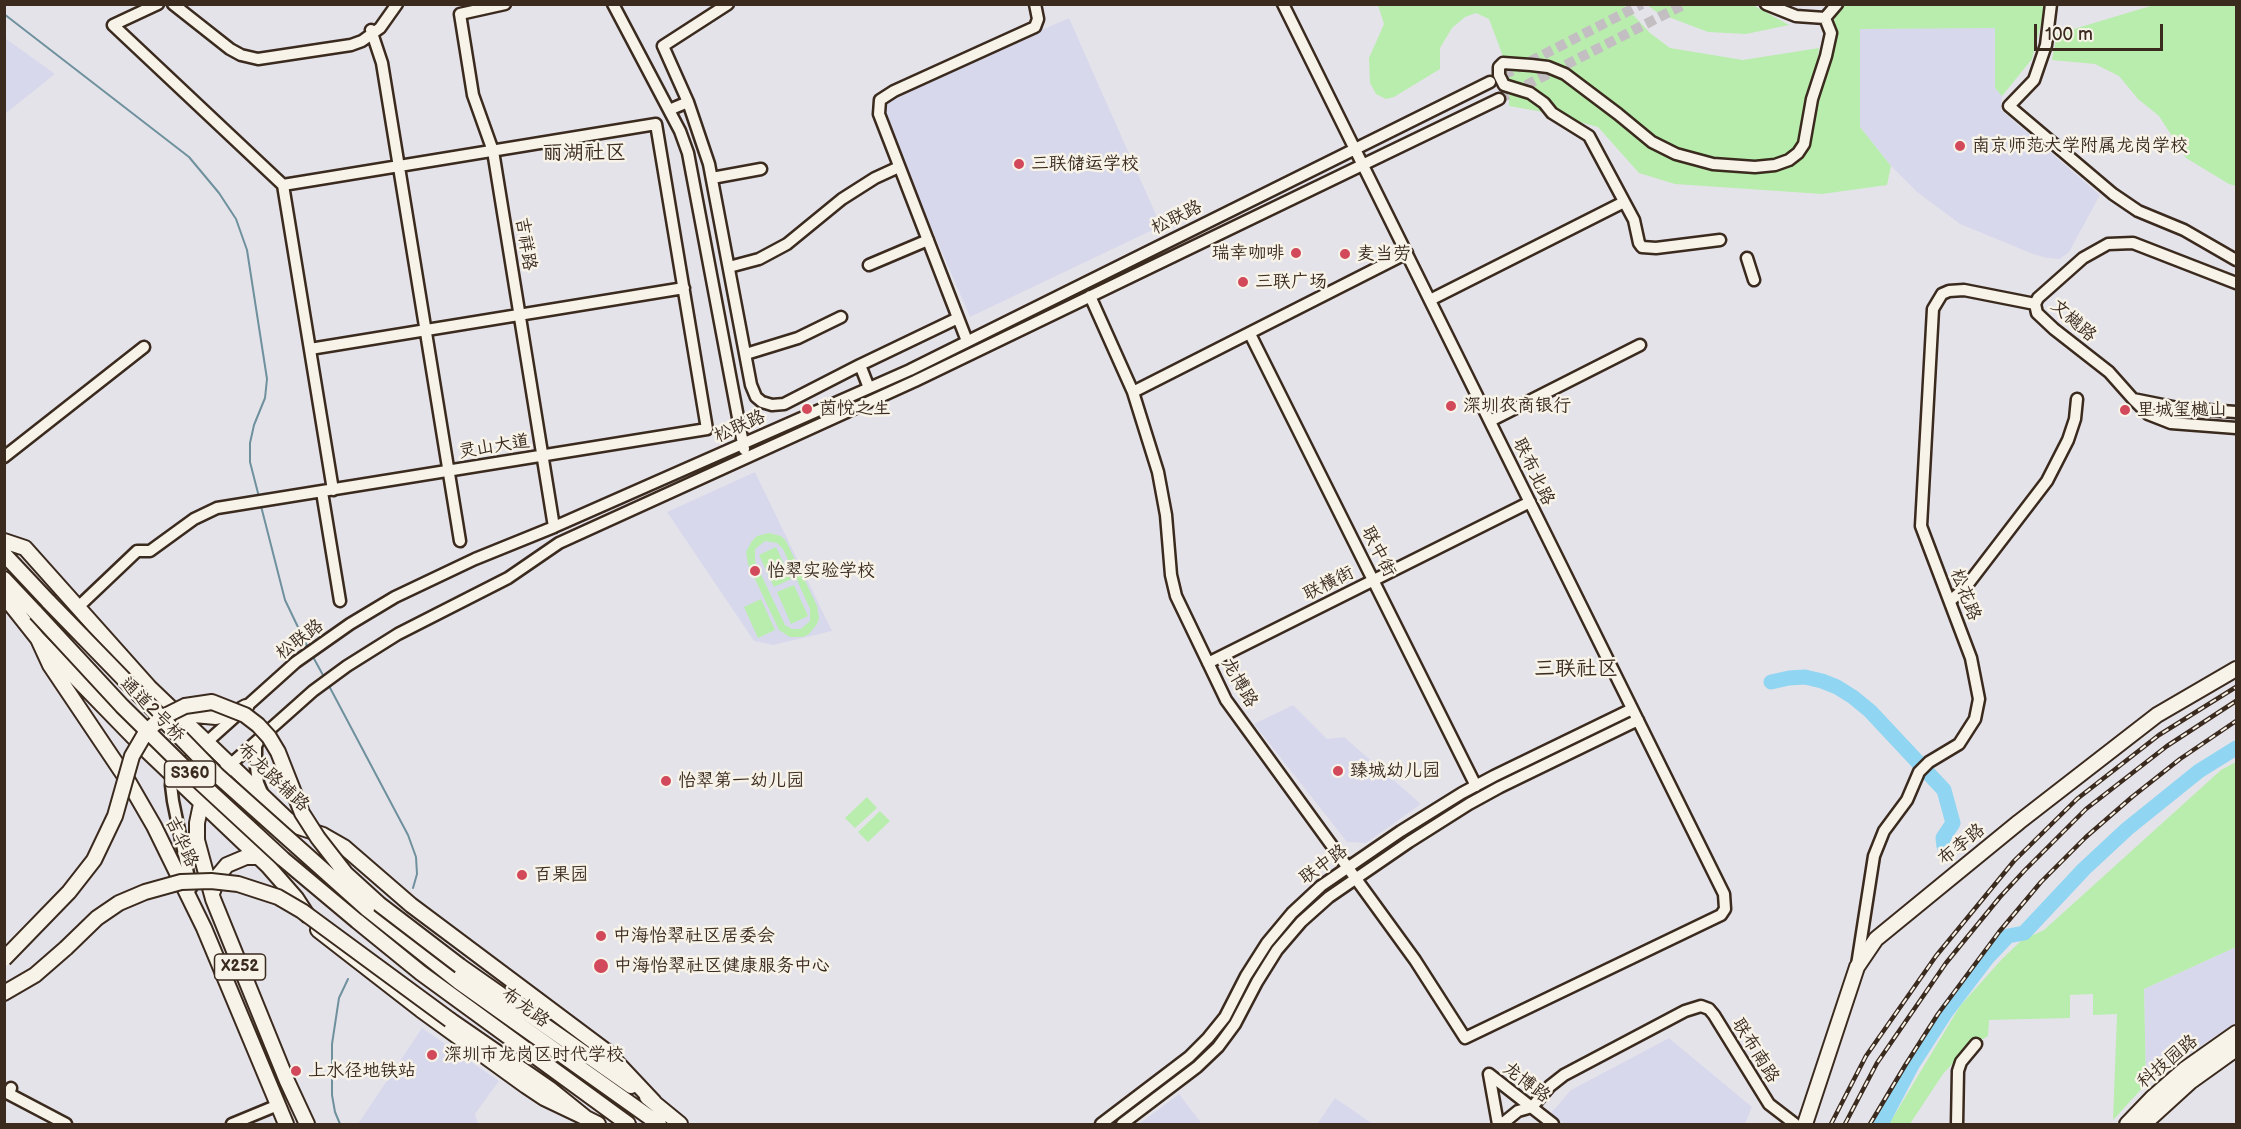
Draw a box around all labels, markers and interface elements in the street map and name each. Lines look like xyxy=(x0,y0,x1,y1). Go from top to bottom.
scale bar xyxy=(2037,12,2166,50)
text: 100 m xyxy=(2045,24,2093,45)
place label: 南京师范大学附属龙岗学校 xyxy=(1972,135,2188,157)
marker: 南京师范大学附属龙岗学校 xyxy=(1953,139,1967,153)
district label: 丽湖社区 xyxy=(542,141,626,167)
place label: 三联储运学校 xyxy=(1031,153,1139,175)
marker: 三联储运学校 xyxy=(1012,157,1026,171)
street label: 松联路 xyxy=(1148,196,1206,240)
street label: 吉祥路 xyxy=(510,216,540,272)
place label: 瑞幸咖啡 xyxy=(1212,242,1284,264)
place label: 麦当劳 xyxy=(1357,243,1411,265)
marker: 瑞幸咖啡 xyxy=(1289,246,1303,260)
marker: 麦当劳 xyxy=(1338,247,1352,261)
place label: 三联广场 xyxy=(1255,271,1327,293)
marker: 三联广场 xyxy=(1236,275,1250,289)
street label: 文樾路 xyxy=(2046,295,2100,347)
place label: 深圳农商银行 xyxy=(1463,395,1571,417)
place label: 茵悦之生 xyxy=(819,398,891,420)
marker: 深圳农商银行 xyxy=(1444,399,1458,413)
place label: 里城玺樾山 xyxy=(2137,399,2227,421)
marker: 茵悦之生 xyxy=(800,402,814,416)
marker: 里城玺樾山 xyxy=(2118,403,2132,417)
street label: 松联路 xyxy=(711,406,769,448)
street label: 灵山大道 xyxy=(457,431,531,463)
street label: 联布北路 xyxy=(1508,435,1558,509)
street label: 联中街 xyxy=(1356,523,1400,581)
place label: 怡翠实验学校 xyxy=(767,560,875,582)
street label: 联横街 xyxy=(1300,562,1358,606)
marker: 怡翠实验学校 xyxy=(748,564,762,578)
street label: 松花路 xyxy=(1945,566,1985,624)
street label: 松联路 xyxy=(272,615,328,665)
street label: 龙博路 xyxy=(1216,654,1262,712)
district label: 三联社区 xyxy=(1534,657,1618,683)
street label: 通道2号桥 xyxy=(115,673,189,747)
street label: 布龙路辅路 xyxy=(233,739,313,817)
place label: 臻城幼儿园 xyxy=(1350,760,1440,782)
road number: S360 xyxy=(164,761,216,787)
marker: 臻城幼儿园 xyxy=(1331,764,1345,778)
place label: 怡翠第一幼儿园 xyxy=(678,770,804,792)
marker: 怡翠第一幼儿园 xyxy=(659,774,673,788)
street label: 吉华路 xyxy=(160,813,202,871)
street label: 布李路 xyxy=(1934,820,1990,870)
street label: 联中路 xyxy=(1296,840,1352,890)
place label: 百果园 xyxy=(534,864,588,886)
marker: 百果园 xyxy=(515,868,529,882)
place label: 中海怡翠社区居委会 xyxy=(613,925,775,947)
marker: 中海怡翠社区居委会 xyxy=(594,929,608,943)
road number: X252 xyxy=(214,954,266,980)
place label: 中海怡翠社区健康服务中心 xyxy=(614,955,830,977)
marker: 中海怡翠社区健康服务中心 xyxy=(592,957,610,975)
street label: 布龙路 xyxy=(497,983,553,1033)
street label: 联布南路 xyxy=(1727,1015,1783,1087)
street label: 科技园路 xyxy=(2133,1031,2203,1093)
place label: 深圳市龙岗区时代学校 xyxy=(444,1044,624,1066)
marker: 深圳市龙岗区时代学校 xyxy=(425,1048,439,1062)
street label: 龙博路 xyxy=(1498,1058,1554,1108)
place label: 上水径地铁站 xyxy=(308,1060,416,1082)
marker: 上水径地铁站 xyxy=(289,1064,303,1078)

